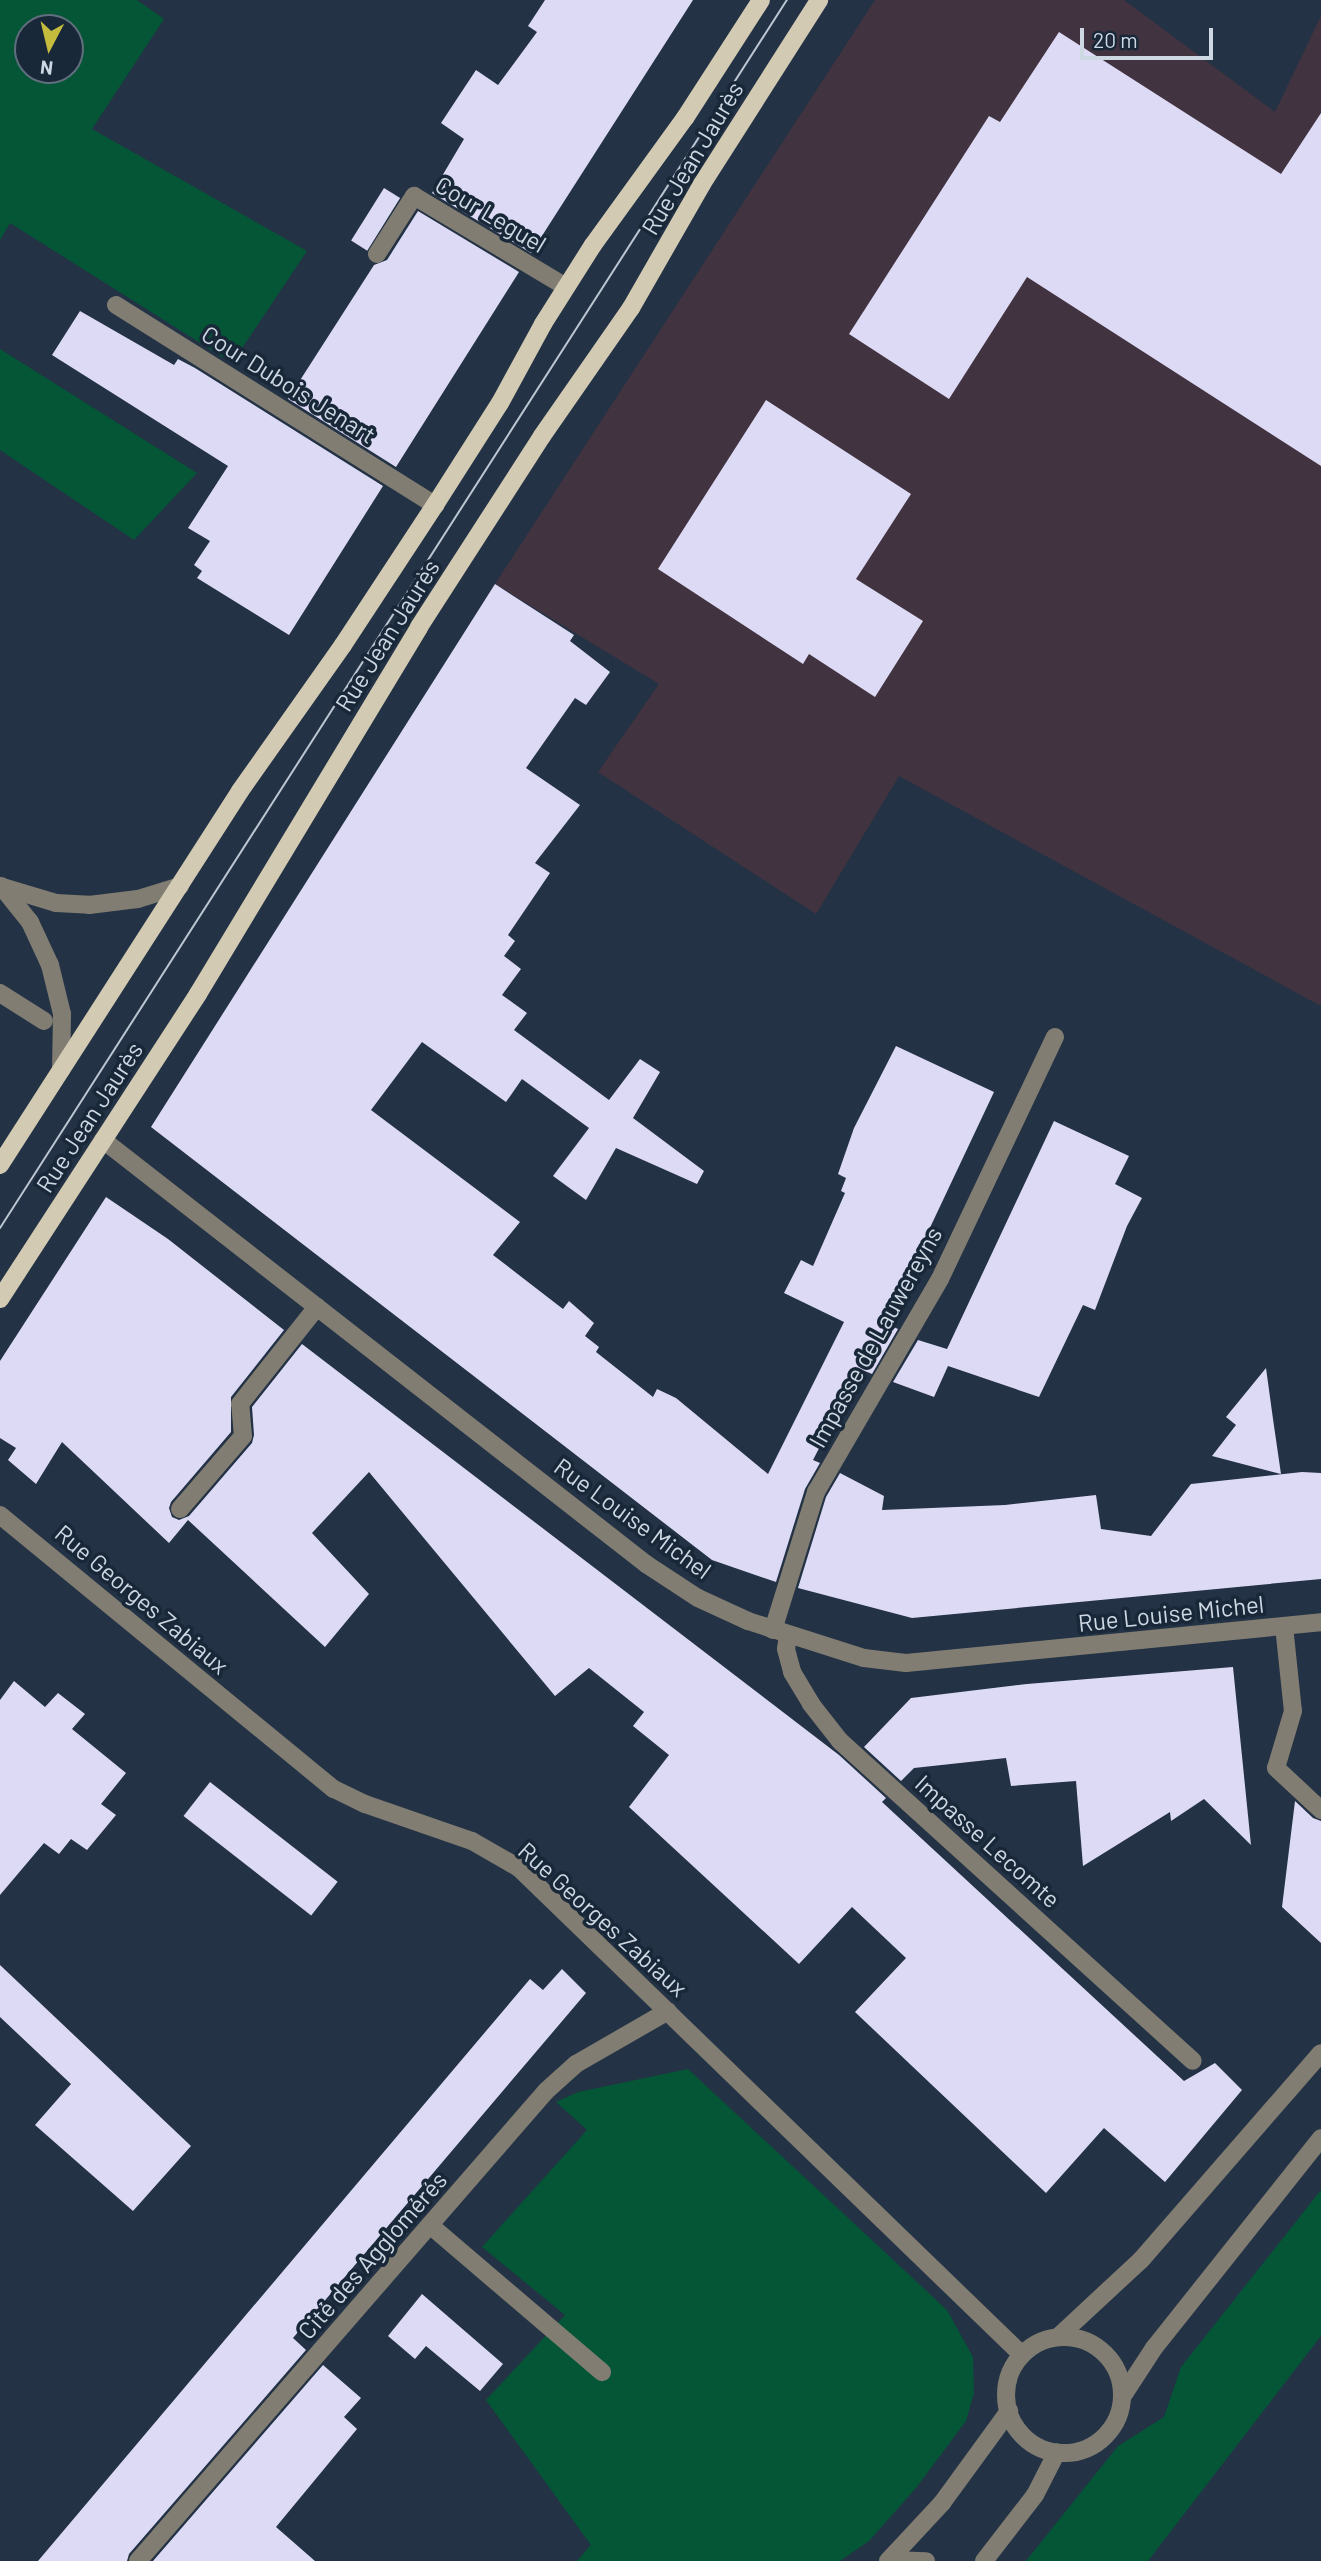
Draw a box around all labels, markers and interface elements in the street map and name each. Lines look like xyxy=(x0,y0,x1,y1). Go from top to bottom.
north arrow xyxy=(14,14,84,84)
scale bar xyxy=(1083,14,1216,58)
text: 20 m xyxy=(1093,27,1138,52)
text: N xyxy=(39,56,54,81)
street label: Rue Jean Jaurès xyxy=(635,76,749,240)
street label: Cour Leguel xyxy=(430,170,552,258)
street label: Cour Dubois Jenart xyxy=(197,319,381,449)
street label: Rue Jean Jaurès xyxy=(329,554,445,716)
street label: Rue Jean Jaurès xyxy=(30,1036,148,1198)
street label: Impasse de Lauwereyns xyxy=(802,1222,948,1452)
street label: Rue Louise Michel xyxy=(549,1451,717,1585)
street label: Rue Georges Zabiaux xyxy=(50,1518,234,1680)
street label: Rue Louise Michel xyxy=(1077,1589,1265,1637)
street label: Impasse Lecomte xyxy=(910,1768,1066,1914)
street label: Rue Georges Zabiaux xyxy=(513,1836,693,2002)
street label: Cité des Agglomérés xyxy=(292,2165,452,2345)

